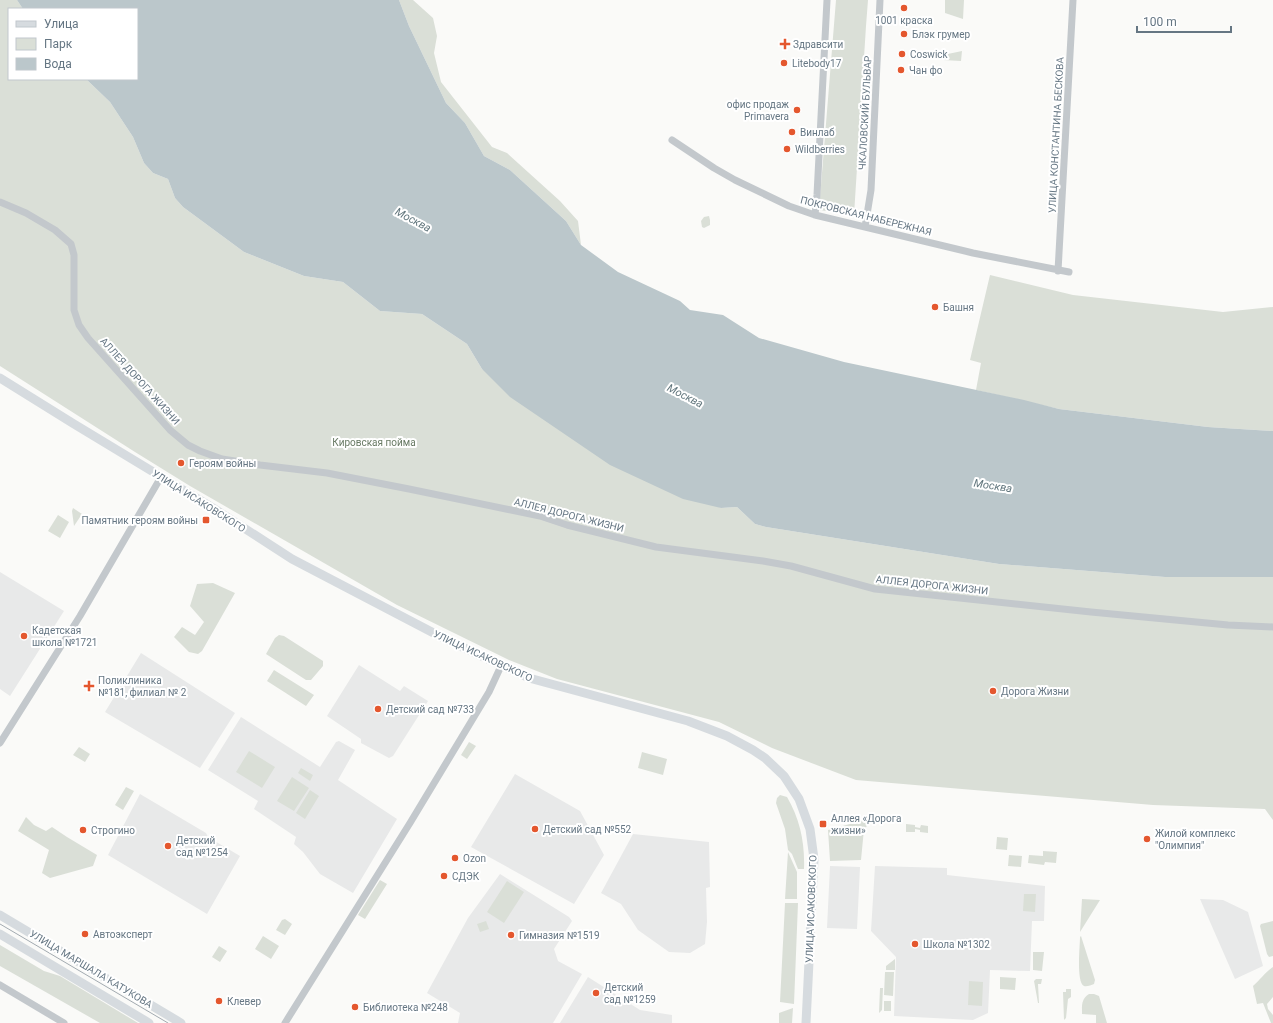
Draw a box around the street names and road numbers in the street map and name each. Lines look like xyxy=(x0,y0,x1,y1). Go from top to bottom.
street label: ЧКАЛОВСКИЙ БУЛЬВАР xyxy=(856,56,873,170)
street label: УЛИЦА КОНСТАНТИНА БЕСКОВА xyxy=(1046,56,1066,213)
street label: ПОКРОВСКАЯ НАБЕРЕЖНАЯ xyxy=(799,194,933,238)
street label: АЛЛЕЯ ДОРОГА ЖИЗНИ xyxy=(98,335,182,427)
street label: УЛИЦА ИСАКОВСКОГО xyxy=(150,468,248,534)
street label: АЛЛЕЯ ДОРОГА ЖИЗНИ xyxy=(513,496,625,534)
street label: АЛЛЕЯ ДОРОГА ЖИЗНИ xyxy=(875,574,989,596)
street label: УЛИЦА ИСАКОВСКОГО xyxy=(432,628,534,684)
street label: УЛИЦА ИСАКОВСКОГО xyxy=(804,855,818,963)
street label: УЛИЦА МАРШАЛА КАТУКОВА xyxy=(28,928,155,1010)

